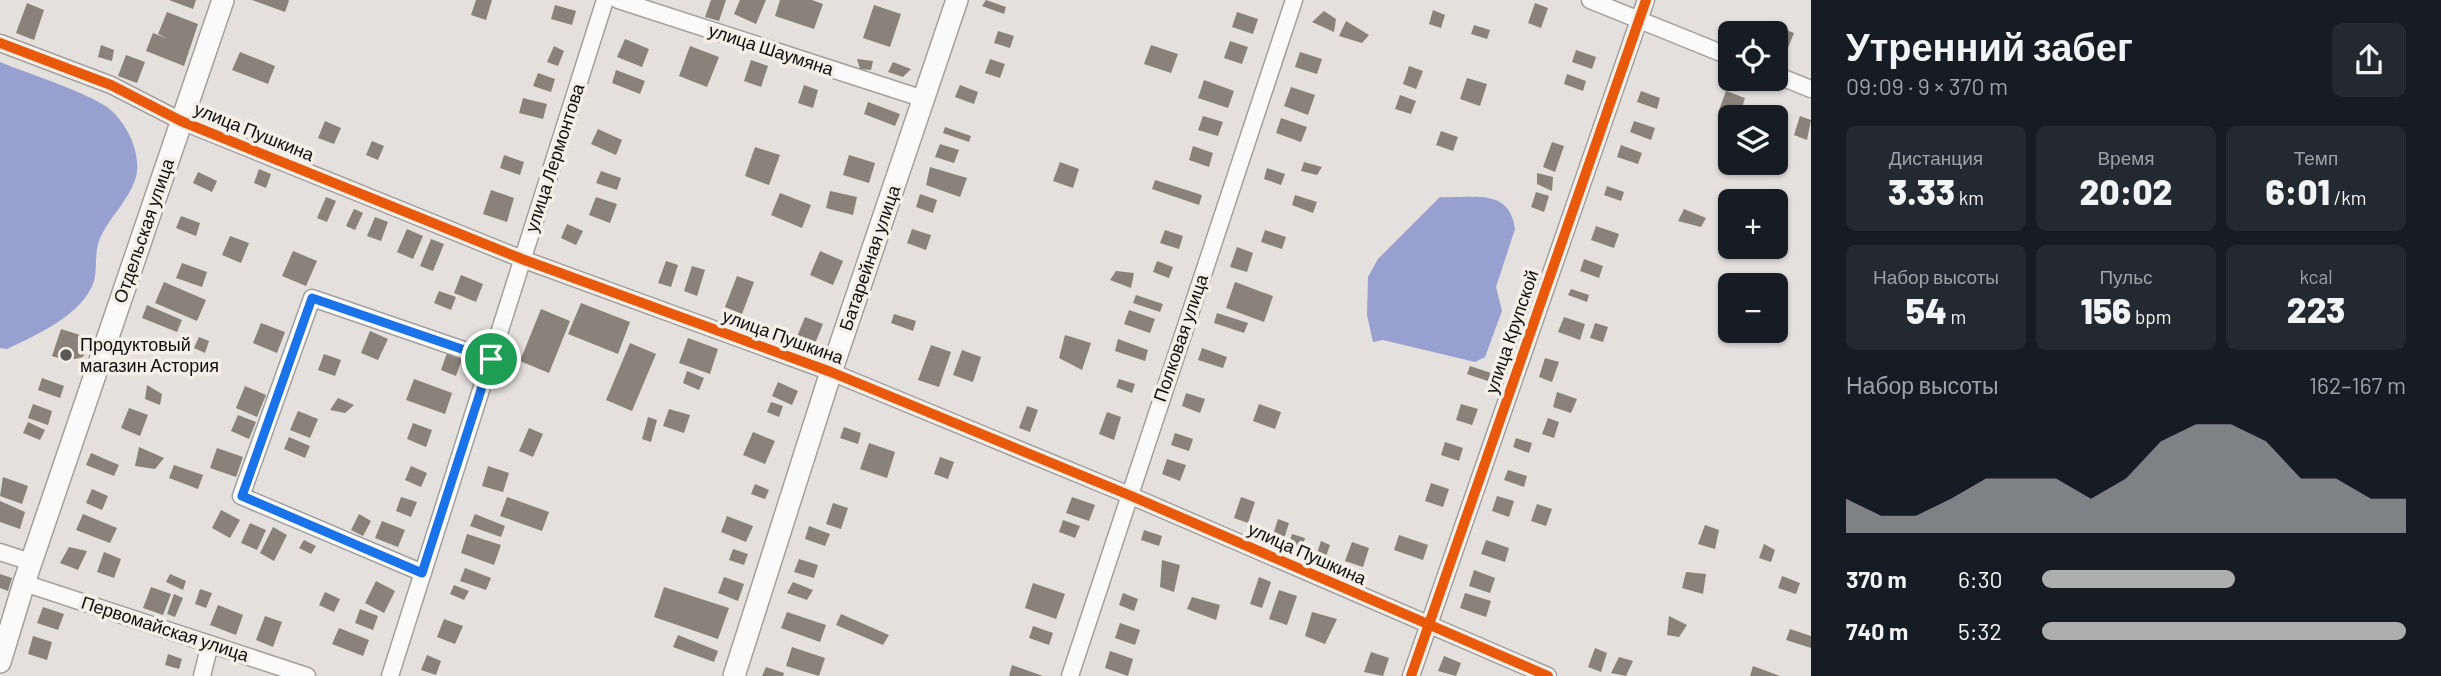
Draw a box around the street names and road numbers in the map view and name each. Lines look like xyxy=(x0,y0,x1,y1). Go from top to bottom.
street label: улица Шаумяна xyxy=(706,18,838,80)
street label: улица Лермонтова xyxy=(520,80,589,235)
street label: улица Пушкина xyxy=(191,97,318,165)
street label: Отдельская улица xyxy=(108,155,178,306)
street label: Батарейная улица xyxy=(834,181,905,333)
street label: улица Крупской xyxy=(1480,267,1543,396)
street label: Полковая улица xyxy=(1148,270,1212,404)
street label: улица Пушкина xyxy=(720,304,848,369)
street label: улица Пушкина xyxy=(1245,517,1371,589)
street label: Первомайская улица xyxy=(79,591,253,666)

